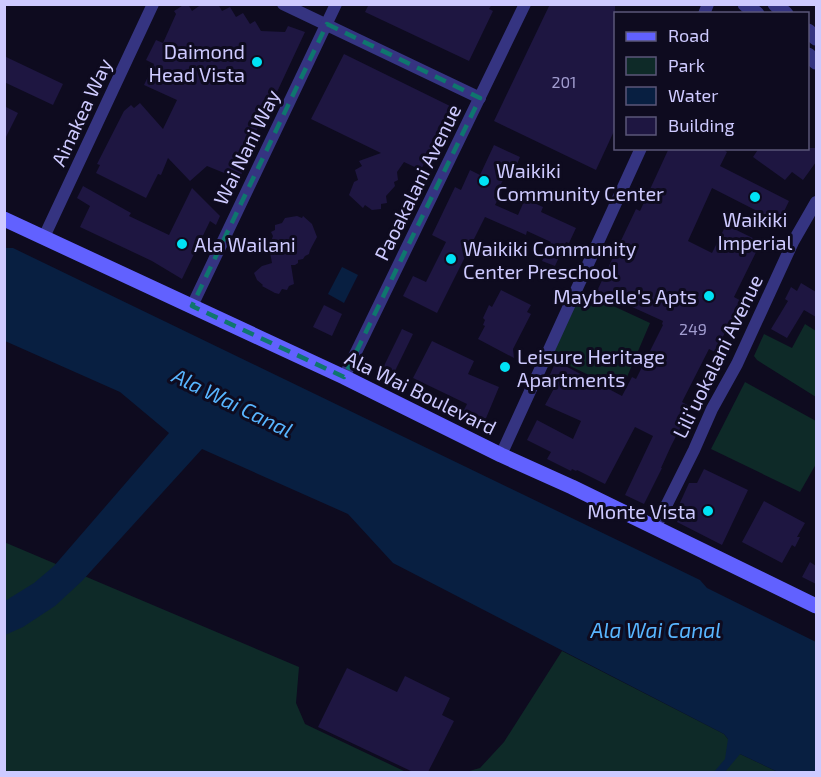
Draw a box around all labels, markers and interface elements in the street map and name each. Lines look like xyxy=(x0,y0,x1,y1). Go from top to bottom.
legend xyxy=(614,12,809,150)
text: Road xyxy=(668,24,709,46)
place label: Daimond Head Vista xyxy=(149,39,245,86)
street label: Ainakea Way xyxy=(46,54,117,170)
text: Park xyxy=(668,54,705,76)
marker: Daimond Head Vista xyxy=(250,55,264,69)
house number: 201 xyxy=(551,72,577,91)
text: Water xyxy=(668,84,718,106)
street label: Wai Nani Way xyxy=(208,85,284,209)
street label: Paoakalani Avenue xyxy=(369,100,465,264)
text: Building xyxy=(668,114,735,136)
place label: Waikiki Community Center xyxy=(496,158,664,205)
marker: Waikiki Community Center xyxy=(477,174,491,188)
marker: Waikiki Imperial xyxy=(748,190,762,204)
place label: Waikiki Imperial xyxy=(718,207,793,254)
place label: Ala Wailani xyxy=(194,232,296,256)
place label: Waikiki Community Center Preschool xyxy=(463,236,637,283)
marker: Ala Wailani xyxy=(175,237,189,251)
marker: Waikiki Community Center Preschool xyxy=(444,252,458,266)
street label: Liliʻuokalani Avenue xyxy=(667,270,767,442)
place label: Maybelle's Apts xyxy=(553,284,697,308)
marker: Maybelle's Apts xyxy=(702,289,716,303)
house number: 249 xyxy=(679,319,707,338)
place label: Leisure Heritage Apartments xyxy=(517,344,665,391)
street label: Ala Wai Boulevard xyxy=(341,345,501,439)
marker: Leisure Heritage Apartments xyxy=(498,360,512,374)
water label: Ala Wai Canal xyxy=(168,362,297,442)
place label: Monte Vista xyxy=(587,499,696,523)
marker: Monte Vista xyxy=(701,504,715,518)
water label: Ala Wai Canal xyxy=(589,617,722,642)

